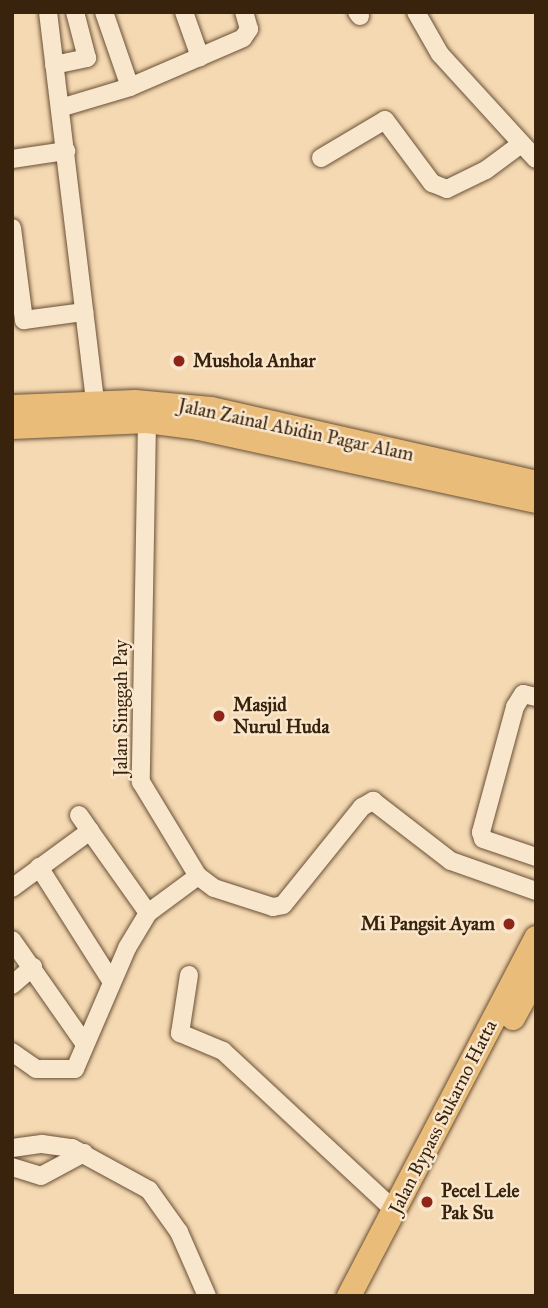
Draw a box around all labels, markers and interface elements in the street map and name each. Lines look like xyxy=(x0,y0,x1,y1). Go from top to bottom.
place label: Mushola Anhar xyxy=(193,350,316,372)
marker: Mushola Anhar xyxy=(171,353,187,369)
street label: Jalan Zainal Abidin Pagar Alam xyxy=(176,394,416,466)
street label: Jalan Singgah Pay xyxy=(110,640,132,776)
place label: Masjid Nurul Huda xyxy=(233,694,329,738)
marker: Masjid Nurul Huda xyxy=(211,708,227,724)
place label: Mi Pangsit Ayam xyxy=(361,913,495,935)
marker: Mi Pangsit Ayam xyxy=(501,916,517,932)
street label: Jalan Bypass Sukarno Hatta xyxy=(384,1016,502,1218)
place label: Pecel Lele Pak Su xyxy=(441,1180,519,1224)
marker: Pecel Lele Pak Su xyxy=(419,1194,435,1210)

